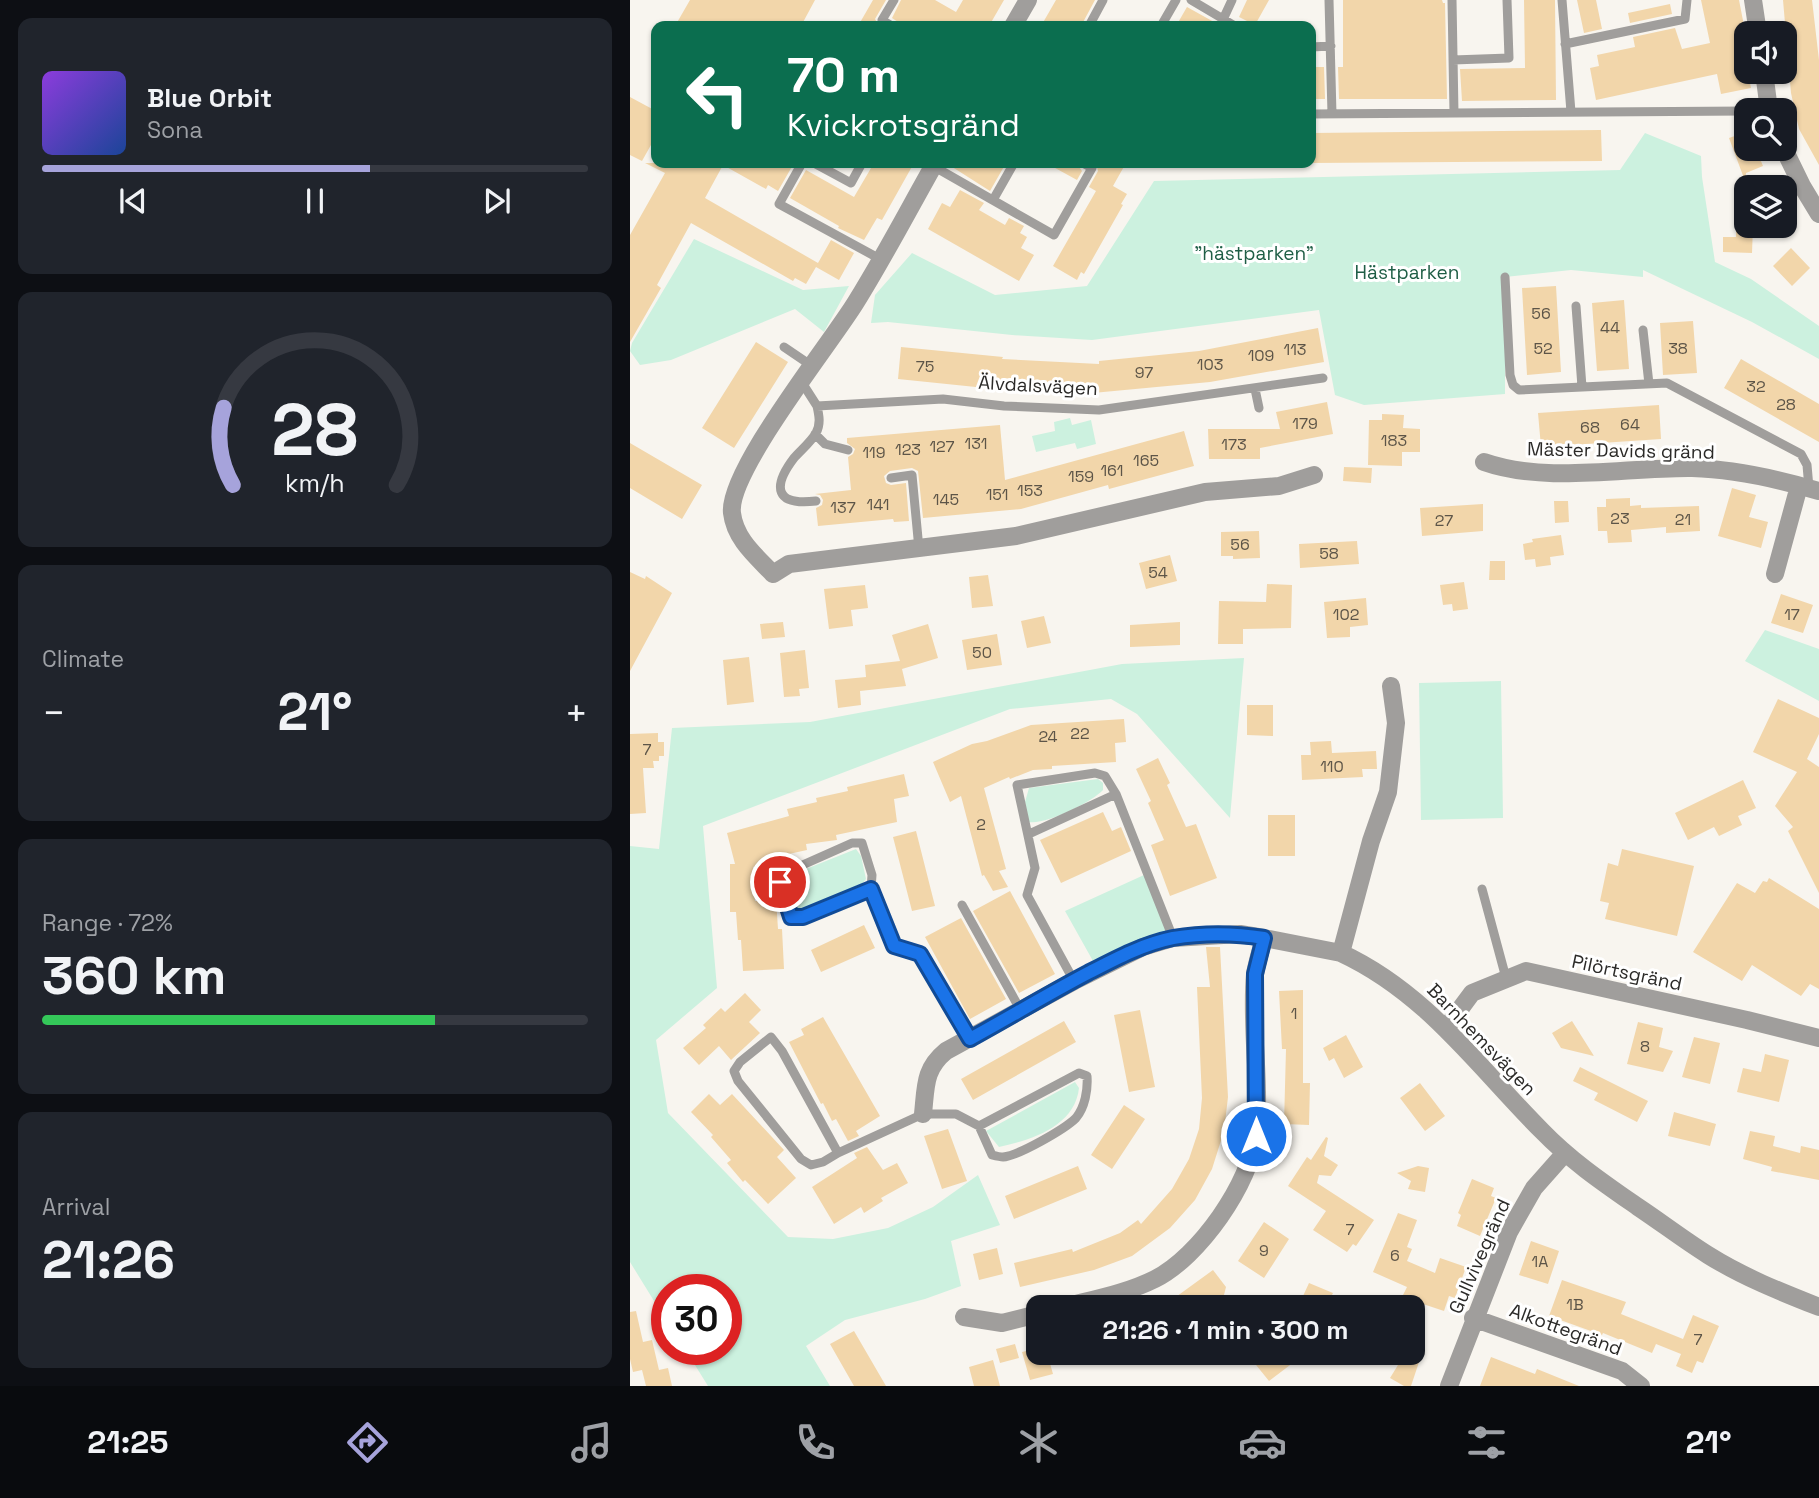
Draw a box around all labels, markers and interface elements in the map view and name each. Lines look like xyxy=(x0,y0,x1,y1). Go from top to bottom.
map controls xyxy=(1734,21,1797,238)
button: sound xyxy=(1734,21,1797,84)
text: 70 m xyxy=(787,44,900,106)
icon: left xyxy=(672,49,763,140)
text: Blue Orbit xyxy=(147,81,272,115)
button: search xyxy=(1734,98,1797,161)
text: Kvickrotsgränd xyxy=(787,105,1020,145)
text: Sona xyxy=(147,115,203,145)
button: layers xyxy=(1734,175,1797,238)
icon: previous xyxy=(114,182,152,220)
icon: pause xyxy=(296,182,334,220)
icon: next xyxy=(478,182,516,220)
park label: "hästparken" xyxy=(1194,241,1314,266)
park label: Hästparken xyxy=(1355,260,1459,285)
house number: 56 xyxy=(1531,303,1551,324)
house number: 44 xyxy=(1600,317,1620,338)
house number: 52 xyxy=(1533,338,1553,359)
house number: 38 xyxy=(1668,338,1688,359)
house number: 113 xyxy=(1283,339,1307,360)
house number: 109 xyxy=(1248,345,1274,366)
house number: 103 xyxy=(1197,354,1223,375)
house number: 75 xyxy=(916,356,934,377)
house number: 97 xyxy=(1135,362,1153,383)
street label: Älvdalsvägen xyxy=(978,370,1098,401)
house number: 32 xyxy=(1746,376,1766,397)
text: 28 xyxy=(272,384,358,477)
house number: 28 xyxy=(1776,394,1796,415)
house number: 179 xyxy=(1292,413,1318,434)
house number: 64 xyxy=(1620,414,1640,435)
house number: 68 xyxy=(1580,417,1600,438)
house number: 183 xyxy=(1381,430,1407,451)
house number: 131 xyxy=(965,433,987,454)
house number: 173 xyxy=(1221,434,1247,455)
house number: 127 xyxy=(929,436,955,457)
street label: Mäster Davids gränd xyxy=(1527,436,1715,465)
house number: 123 xyxy=(895,439,921,460)
house number: 119 xyxy=(862,442,886,463)
house number: 165 xyxy=(1133,450,1159,471)
house number: 161 xyxy=(1100,460,1124,481)
house number: 159 xyxy=(1068,466,1094,487)
text: km/h xyxy=(285,467,345,499)
house number: 153 xyxy=(1017,480,1043,501)
house number: 151 xyxy=(986,484,1008,505)
house number: 145 xyxy=(933,489,959,510)
house number: 141 xyxy=(867,494,889,515)
house number: 137 xyxy=(830,497,856,518)
house number: 23 xyxy=(1610,508,1630,529)
house number: 21 xyxy=(1675,509,1691,530)
house number: 27 xyxy=(1435,510,1453,531)
house number: 56 xyxy=(1230,534,1250,555)
house number: 58 xyxy=(1319,543,1339,564)
house number: 54 xyxy=(1148,562,1168,583)
house number: 102 xyxy=(1333,604,1359,625)
house number: 17 xyxy=(1784,604,1800,625)
house number: 50 xyxy=(972,642,992,663)
text: Climate xyxy=(42,644,124,674)
text: 21° xyxy=(278,679,352,745)
text: − xyxy=(42,689,66,737)
text: + xyxy=(564,689,588,737)
house number: 22 xyxy=(1070,723,1090,744)
house number: 24 xyxy=(1038,726,1058,747)
house number: 7 xyxy=(642,739,652,760)
house number: 110 xyxy=(1320,756,1344,777)
house number: 2 xyxy=(976,814,986,835)
pin xyxy=(750,852,810,912)
icon: arrive xyxy=(761,863,799,901)
text: Range · 72% xyxy=(42,908,173,938)
text: 360 km xyxy=(42,943,226,1009)
street label: Pilörtsgränd xyxy=(1569,949,1684,996)
street label: Barnhemsvägen xyxy=(1422,978,1542,1101)
house number: 1 xyxy=(1291,1003,1297,1024)
house number: 8 xyxy=(1640,1036,1650,1057)
position arrow xyxy=(1219,1099,1293,1173)
text: Arrival xyxy=(42,1192,110,1222)
street label: Gullvivegränd xyxy=(1443,1195,1516,1318)
house number: 7 xyxy=(1345,1219,1355,1240)
text: 21:26 xyxy=(42,1227,175,1293)
house number: 9 xyxy=(1259,1240,1269,1261)
house number: 6 xyxy=(1390,1245,1400,1266)
house number: 1A xyxy=(1532,1251,1548,1272)
speed limit sign: 30 xyxy=(651,1274,742,1365)
house number: 1B xyxy=(1566,1294,1584,1315)
street label: Alkottegränd xyxy=(1506,1298,1626,1361)
text: 21:26 · 1 min · 300 m xyxy=(1102,1313,1349,1347)
house number: 7 xyxy=(1693,1329,1703,1350)
icon: directions xyxy=(343,1418,392,1467)
icon: music xyxy=(567,1418,616,1467)
icon: phone xyxy=(791,1418,840,1467)
icon: climate xyxy=(1014,1418,1063,1467)
icon: car xyxy=(1238,1418,1287,1467)
icon: filters xyxy=(1462,1418,1511,1467)
text: 21:25 xyxy=(87,1422,169,1462)
text: 21° xyxy=(1685,1422,1732,1462)

